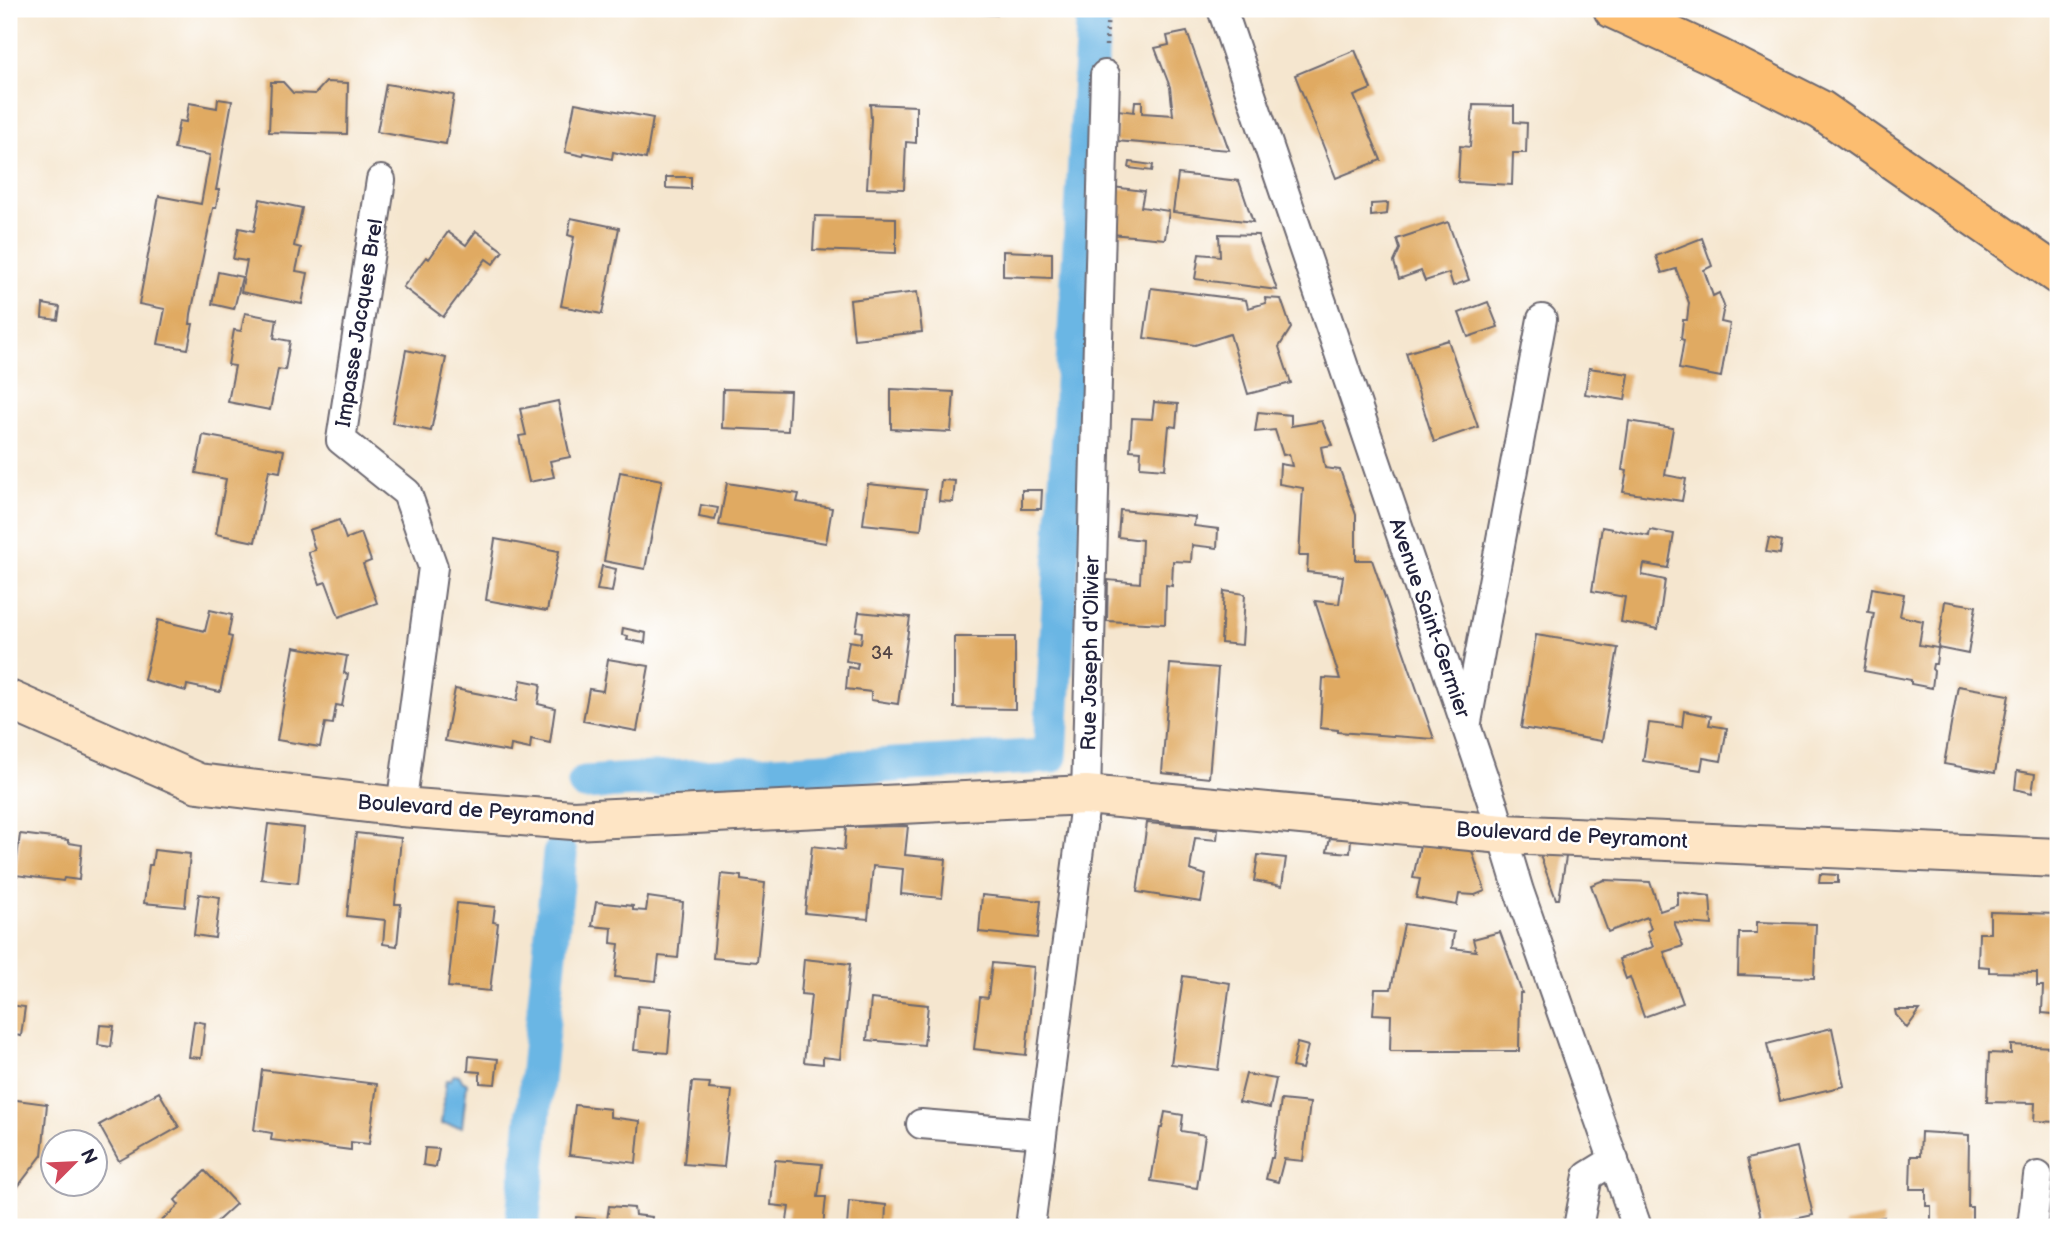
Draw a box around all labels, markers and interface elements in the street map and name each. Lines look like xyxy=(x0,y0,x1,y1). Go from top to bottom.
street label: Impasse Jacques Brel xyxy=(331,217,388,429)
street label: Avenue Saint-Germier xyxy=(1384,515,1476,722)
street label: Rue Joseph d'Olivier xyxy=(1076,555,1105,751)
house number: 34 xyxy=(871,643,893,664)
street label: Boulevard de Peyramond xyxy=(356,790,595,831)
street label: Boulevard de Peyramont xyxy=(1455,817,1689,854)
north arrow xyxy=(38,1128,108,1198)
text: N xyxy=(75,1145,102,1168)

